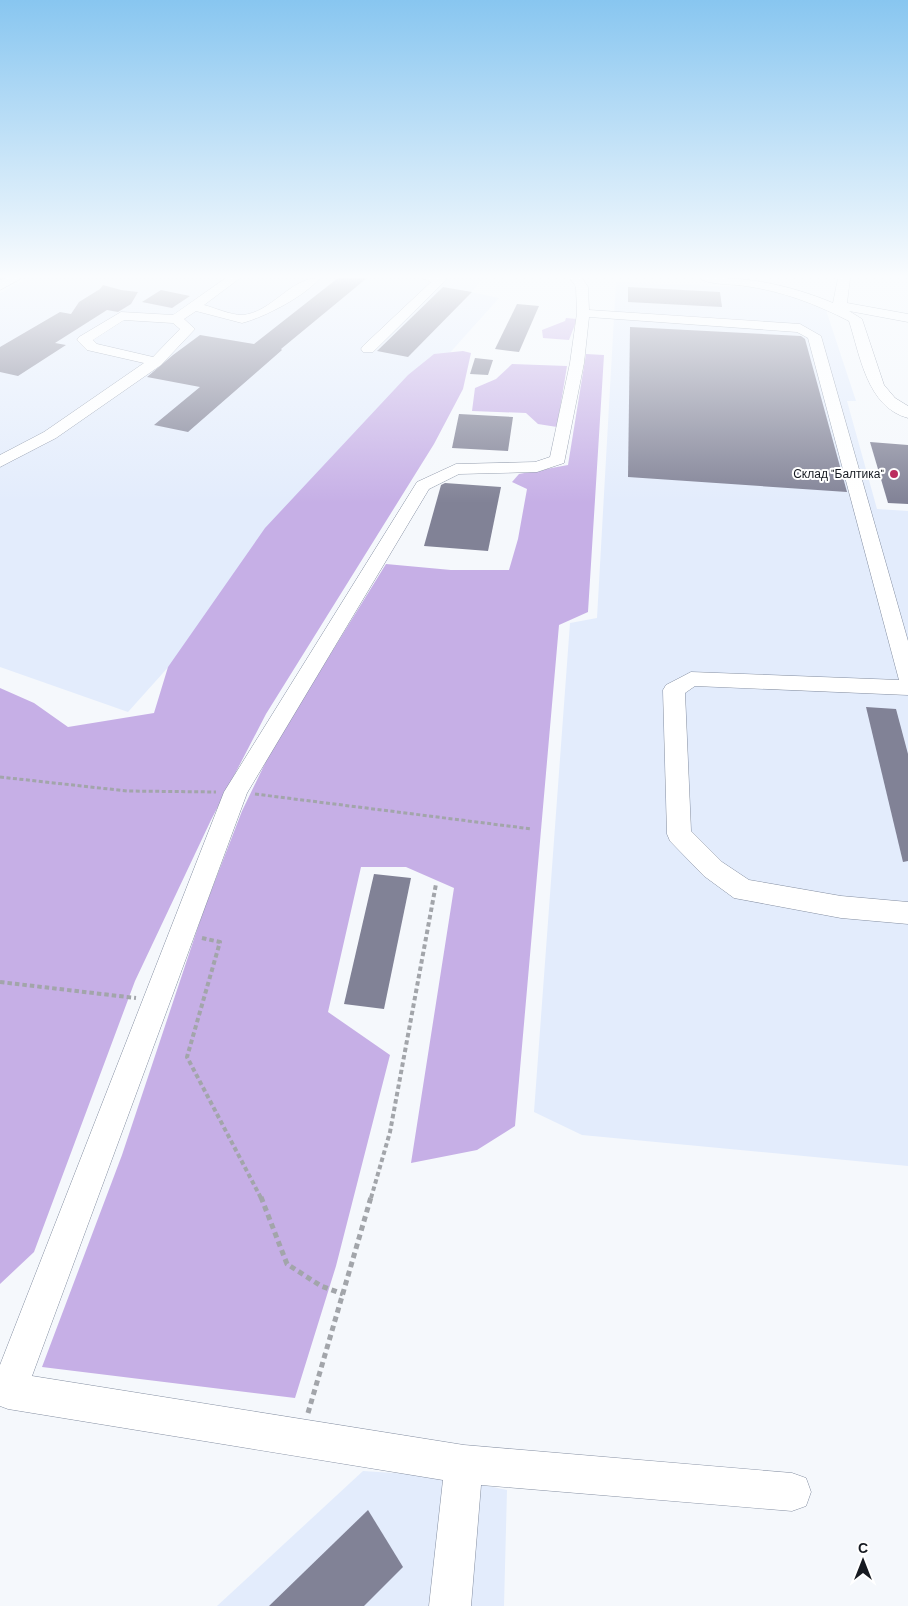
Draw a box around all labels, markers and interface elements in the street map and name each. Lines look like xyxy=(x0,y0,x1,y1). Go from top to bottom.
place label: Склад "Балтика" xyxy=(793,466,885,482)
marker: Склад "Балтика" xyxy=(888,468,900,480)
north arrow xyxy=(838,1536,888,1586)
text: С xyxy=(858,1539,868,1557)

